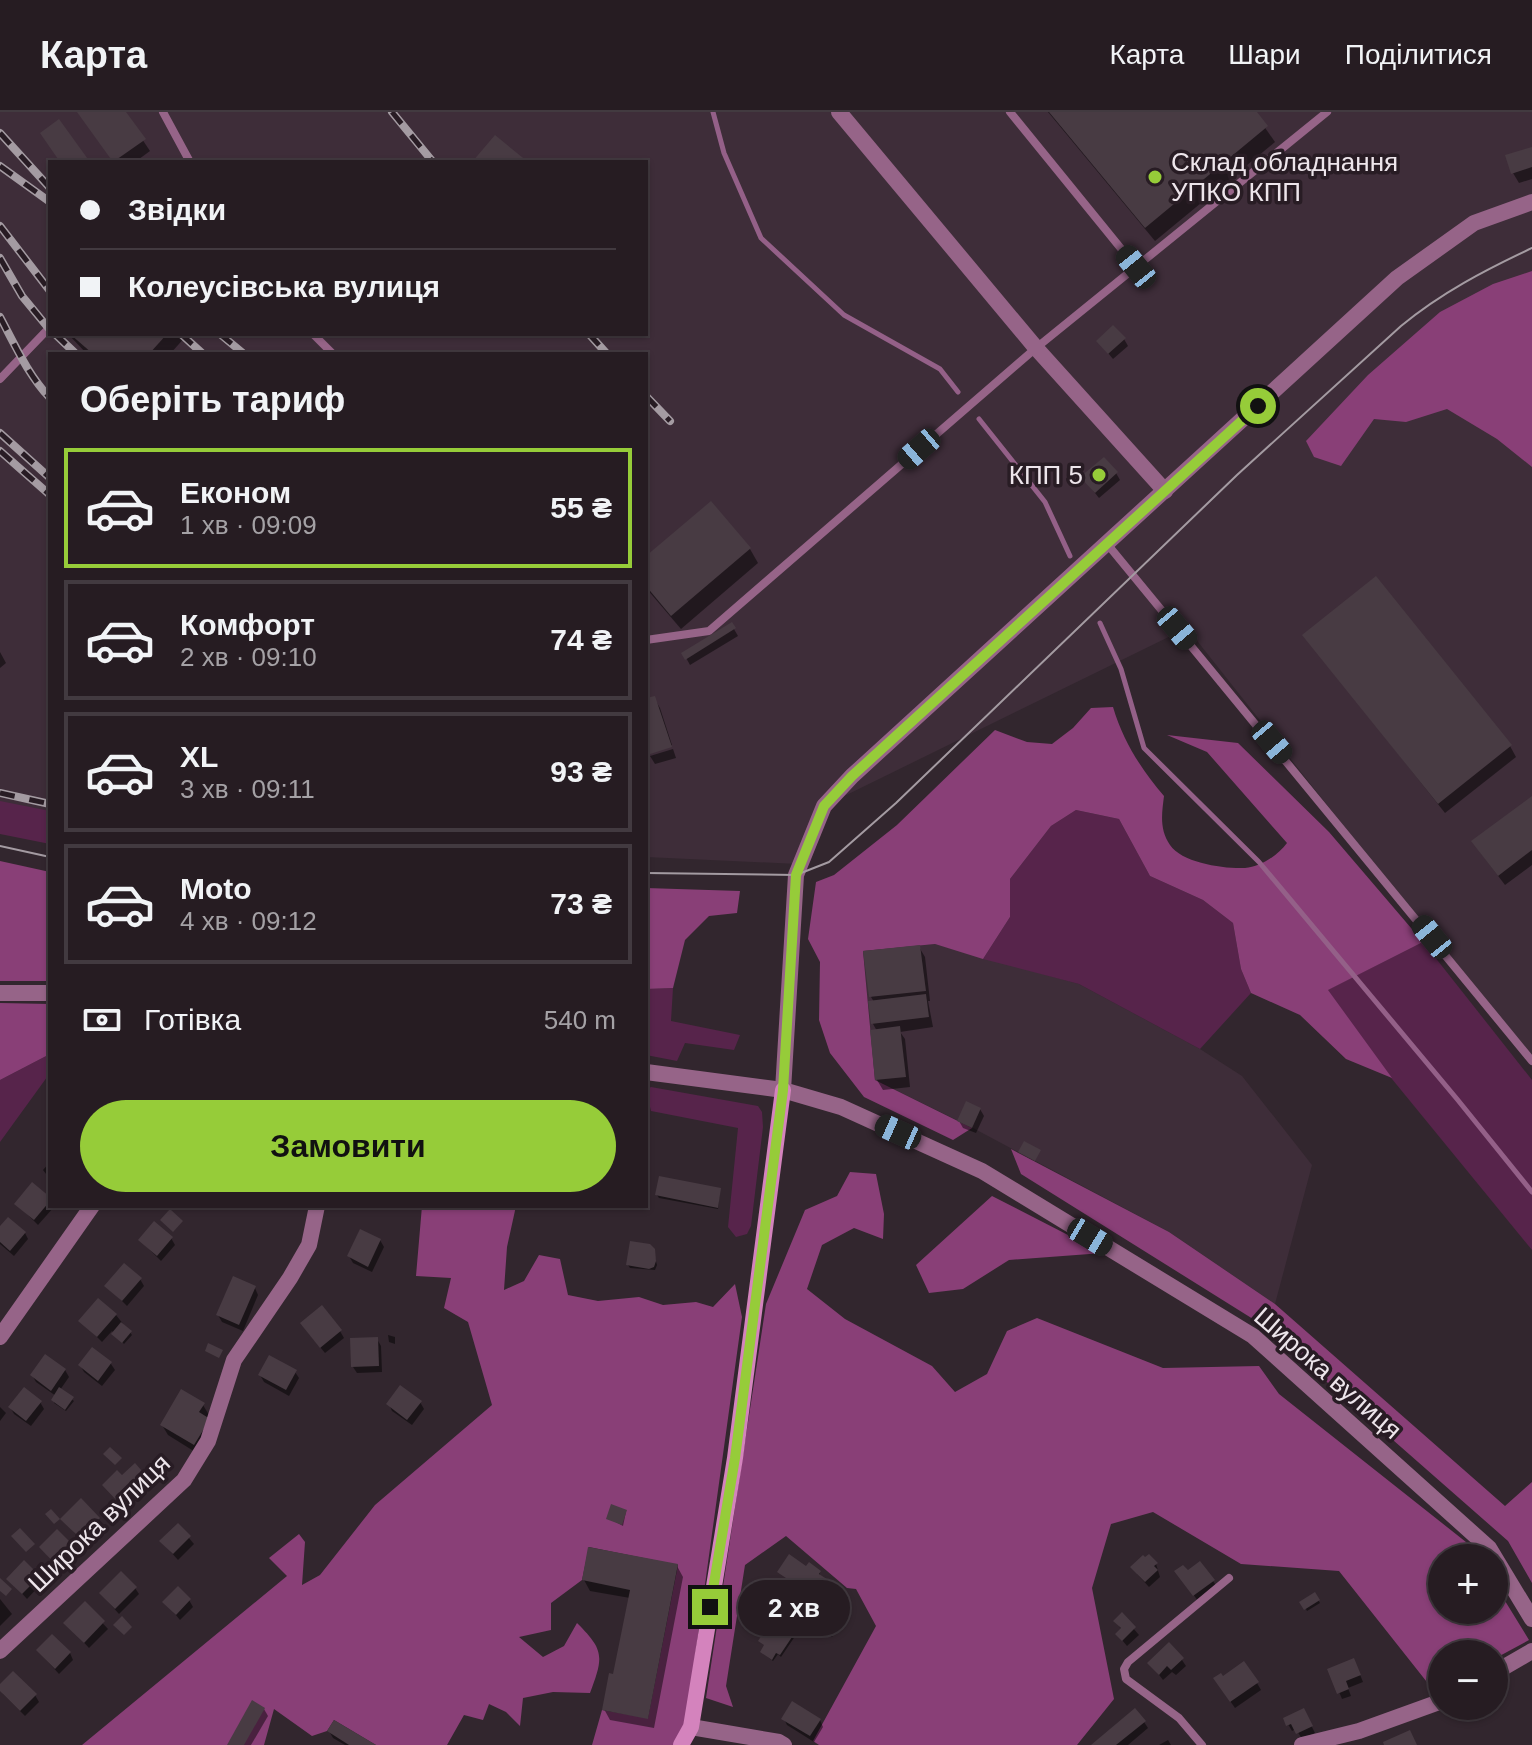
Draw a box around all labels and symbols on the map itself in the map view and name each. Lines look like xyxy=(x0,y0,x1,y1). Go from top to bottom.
place label: Склад обладнання УПКО КПП xyxy=(1171,147,1398,207)
marker: Склад обладнання УПКО КПП xyxy=(1146,168,1164,186)
car xyxy=(1112,241,1160,293)
route start xyxy=(1240,388,1276,424)
car xyxy=(893,424,945,474)
place label: КПП 5 xyxy=(1009,460,1083,490)
marker: КПП 5 xyxy=(1090,466,1108,484)
car xyxy=(1152,602,1202,654)
car xyxy=(1247,716,1297,768)
car xyxy=(1408,911,1456,963)
car xyxy=(871,1111,925,1153)
car xyxy=(1063,1214,1117,1260)
street label: Широка вулиця xyxy=(1248,1301,1408,1445)
street label: Широка вулиця xyxy=(22,1448,176,1598)
callout: 2 хв xyxy=(738,1579,850,1635)
route end xyxy=(692,1589,728,1625)

